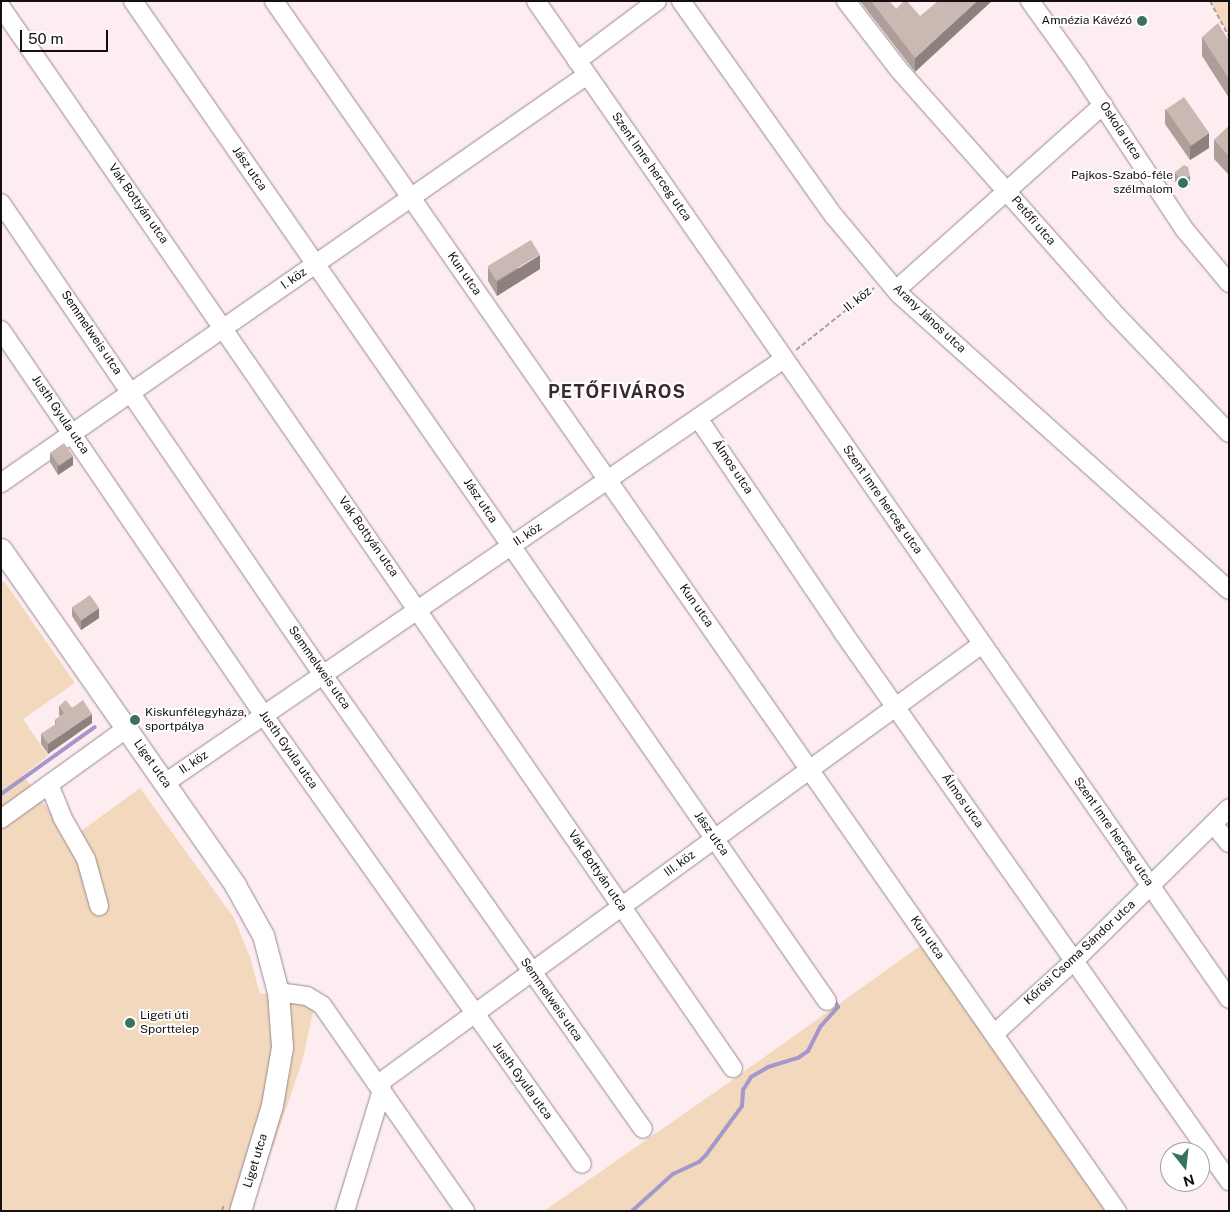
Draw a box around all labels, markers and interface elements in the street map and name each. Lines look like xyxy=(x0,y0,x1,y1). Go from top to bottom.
place label: Amnézia Kávézó xyxy=(1042,14,1132,28)
marker: Amnézia Kávézó xyxy=(1136,15,1148,27)
scale bar xyxy=(22,20,110,52)
text: 50 m xyxy=(28,30,63,47)
street label: Oskola utca xyxy=(1096,100,1144,162)
street label: Szent Imre herceg utca xyxy=(608,110,694,224)
street label: Jász utca xyxy=(229,144,269,194)
street label: Vak Bottyán utca xyxy=(105,161,171,247)
place label: Pajkos-Szabó-féle szélmalom xyxy=(1071,169,1173,197)
marker: Pajkos-Szabó-féle szélmalom xyxy=(1177,177,1189,189)
street label: Petőfi utca xyxy=(1008,194,1058,248)
street label: Kun utca xyxy=(444,250,484,298)
street label: I. köz xyxy=(278,265,310,293)
street label: Arany János utca xyxy=(890,282,968,356)
street label: II. köz xyxy=(841,285,875,315)
street label: Semmelweis utca xyxy=(58,288,124,378)
street label: Justh Gyula utca xyxy=(28,373,92,457)
district label: PETŐFIVÁROS xyxy=(547,381,687,403)
street label: Álmos utca xyxy=(708,437,756,497)
street label: Szent Imre herceg utca xyxy=(839,443,925,557)
street label: Jász utca xyxy=(460,476,500,526)
street label: Vak Bottyán utca xyxy=(335,494,401,580)
street label: II. köz xyxy=(511,520,545,550)
street label: Kun utca xyxy=(676,582,716,630)
street label: Semmelweis utca xyxy=(285,624,353,712)
place label: Kiskunfélegyháza, sportpálya xyxy=(145,706,247,734)
street label: Justh Gyula utca xyxy=(256,708,320,792)
marker: Kiskunfélegyháza, sportpálya xyxy=(129,714,141,726)
street label: Liget utca xyxy=(130,737,174,791)
street label: II. köz xyxy=(177,748,211,778)
street label: Álmos utca xyxy=(938,771,986,831)
street label: Szent Imre herceg utca xyxy=(1070,775,1156,889)
street label: Jász utca xyxy=(691,809,731,859)
street label: Vak Bottyán utca xyxy=(565,828,629,914)
street label: III. köz xyxy=(662,848,698,880)
street label: Kőrösi Csoma Sándor utca xyxy=(1021,898,1139,1008)
street label: Kun utca xyxy=(907,914,947,962)
street label: Semmelweis utca xyxy=(517,956,585,1044)
place label: Ligeti úti Sporttelep xyxy=(140,1009,199,1037)
marker: Ligeti úti Sporttelep xyxy=(124,1017,136,1029)
street label: Justh Gyula utca xyxy=(489,1040,555,1122)
street label: Liget utca xyxy=(241,1132,271,1190)
north arrow xyxy=(1160,1142,1210,1192)
text: N xyxy=(1181,1171,1196,1190)

